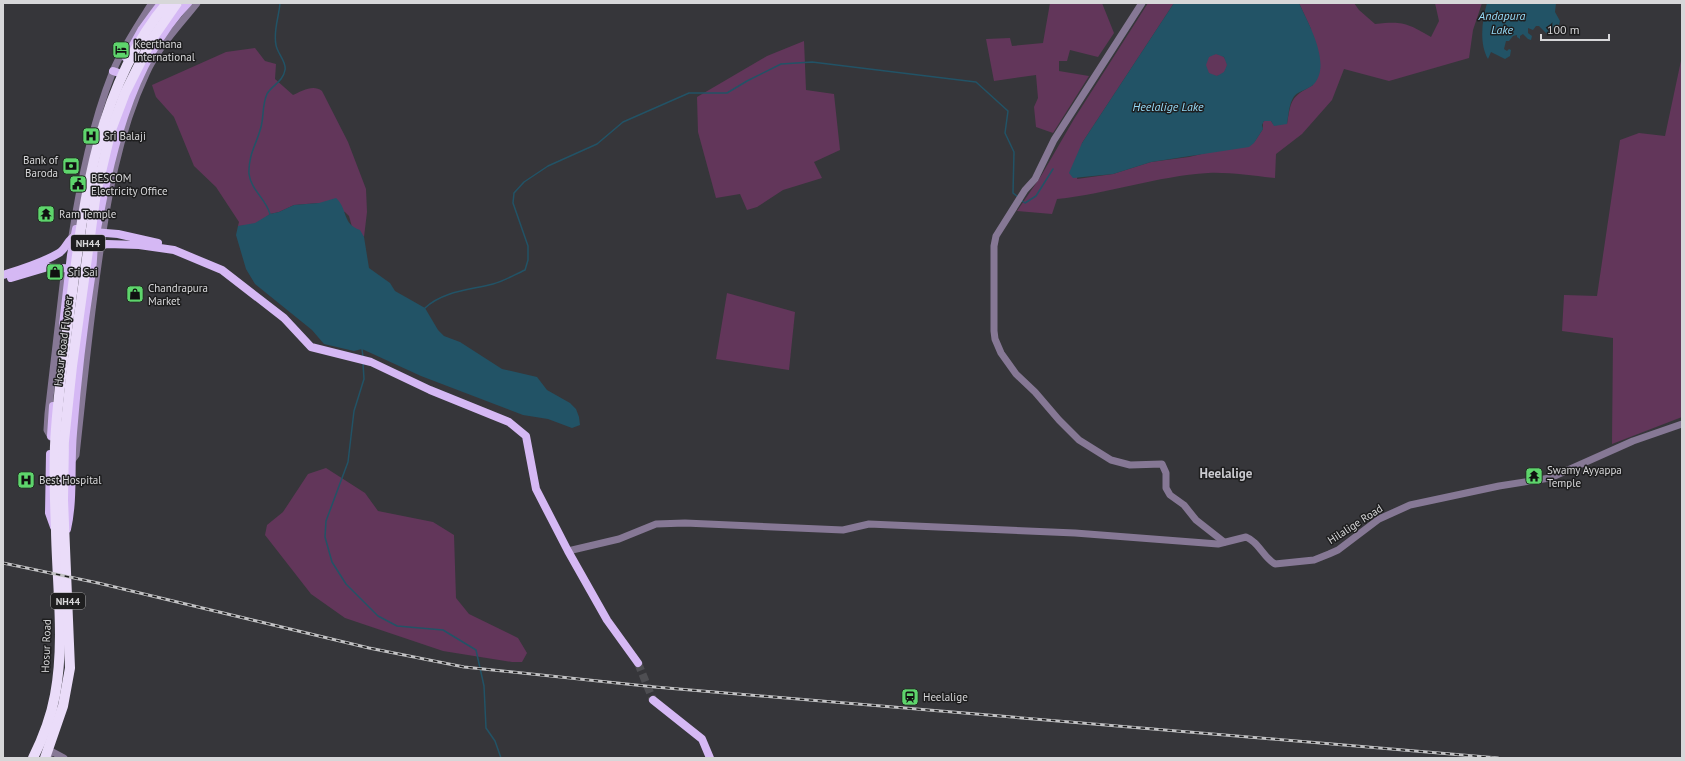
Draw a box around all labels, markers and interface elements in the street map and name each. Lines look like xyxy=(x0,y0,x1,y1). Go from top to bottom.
water label: Andapura Lake xyxy=(1478,8,1526,37)
scale bar xyxy=(1541,16,1609,42)
text: 100 m xyxy=(1547,22,1580,37)
place label: Keerthana International xyxy=(134,37,196,64)
hotel icon: Keerthana International xyxy=(111,40,131,60)
water label: Heelalige Lake xyxy=(1132,99,1204,114)
hospital icon: Sri Balaji xyxy=(81,126,101,146)
place label: Sri Balaji xyxy=(104,129,146,143)
place label: Bank of Baroda xyxy=(23,153,58,180)
bank icon: Bank of Baroda xyxy=(61,156,81,176)
place label: BESCOM Electricity Office xyxy=(91,171,168,198)
public building icon: BESCOM Electricity Office xyxy=(68,174,88,194)
temple icon: Ram Temple xyxy=(36,204,56,224)
place label: Ram Temple xyxy=(59,207,117,221)
road number: NH44 xyxy=(71,235,105,251)
shop icon: Sri Sai xyxy=(45,262,65,282)
place label: Sri Sai xyxy=(68,265,98,279)
place label: Chandrapura Market xyxy=(148,281,208,308)
shop icon: Chandrapura Market xyxy=(125,284,145,304)
street label: Hosur Road Flyover xyxy=(51,295,76,387)
place label: Swamy Ayyappa Temple xyxy=(1547,463,1622,490)
district label: Heelalige xyxy=(1200,465,1253,482)
temple icon: Swamy Ayyappa Temple xyxy=(1524,466,1544,486)
hospital icon: Best Hospital xyxy=(16,470,36,490)
place label: Best Hospital xyxy=(39,473,102,487)
street label: Hilalige Road xyxy=(1325,501,1385,547)
road number: NH44 xyxy=(51,593,85,609)
street label: Hosur Road xyxy=(38,619,54,673)
station icon: Heelalige xyxy=(900,687,920,707)
place label: Heelalige xyxy=(923,690,968,704)

